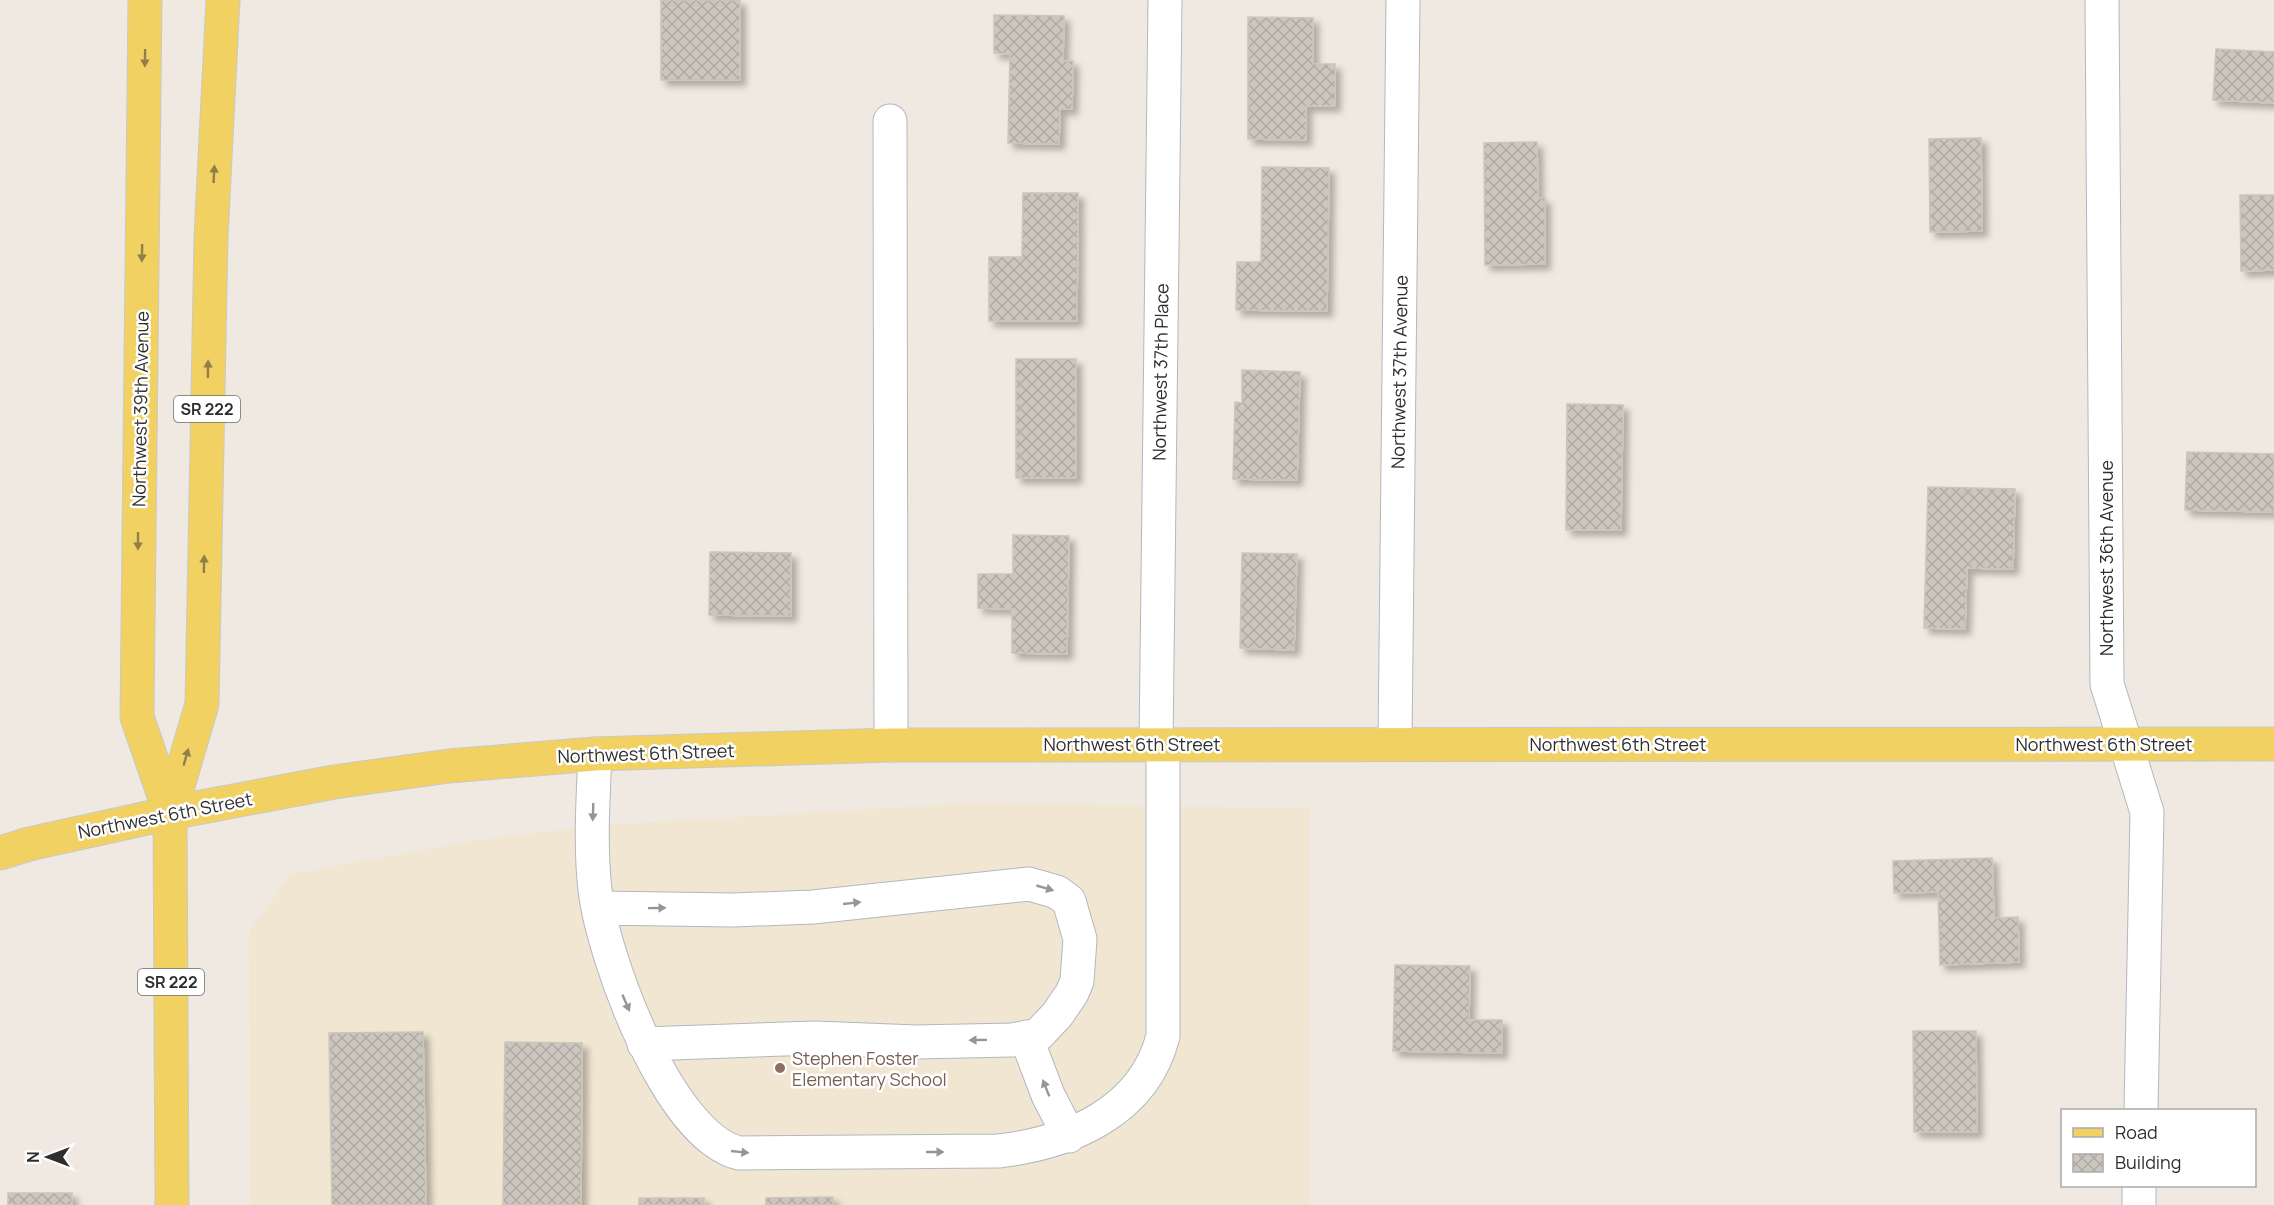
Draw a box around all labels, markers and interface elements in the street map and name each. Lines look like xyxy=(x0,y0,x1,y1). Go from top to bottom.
one-way arrow xyxy=(140,49,150,68)
one-way arrow xyxy=(209,165,218,184)
one-way arrow xyxy=(137,244,147,263)
street label: Northwest 37th Avenue xyxy=(1385,275,1413,469)
street label: Northwest 37th Place xyxy=(1146,283,1174,461)
street label: Northwest 39th Avenue xyxy=(126,311,154,507)
one-way arrow xyxy=(203,360,213,379)
road number: SR 222 xyxy=(174,396,240,422)
street label: Northwest 36th Avenue xyxy=(2094,460,2118,656)
one-way arrow xyxy=(134,532,143,551)
one-way arrow xyxy=(199,555,209,574)
street label: Northwest 6th Street xyxy=(1043,732,1221,756)
street label: Northwest 6th Street xyxy=(1529,732,1707,756)
street label: Northwest 6th Street xyxy=(2015,732,2193,756)
street label: Northwest 6th Street xyxy=(557,738,735,768)
one-way arrow xyxy=(182,748,191,766)
street label: Northwest 6th Street xyxy=(76,786,254,844)
one-way arrow xyxy=(588,803,597,822)
one-way arrow xyxy=(1036,884,1054,893)
one-way arrow xyxy=(842,898,861,908)
one-way arrow xyxy=(648,903,667,912)
road number: SR 222 xyxy=(138,969,204,995)
one-way arrow xyxy=(621,994,631,1012)
one-way arrow xyxy=(968,1035,987,1045)
place label: Stephen Foster Elementary School xyxy=(792,1046,947,1091)
marker: Stephen Foster Elementary School xyxy=(773,1061,787,1075)
one-way arrow xyxy=(1041,1078,1051,1096)
legend xyxy=(2061,1109,2256,1187)
text: Road xyxy=(2115,1120,2158,1144)
north arrow xyxy=(18,1127,78,1187)
one-way arrow xyxy=(731,1147,750,1157)
one-way arrow xyxy=(926,1147,945,1156)
text: Building xyxy=(2115,1150,2181,1174)
text: N xyxy=(22,1151,44,1163)

